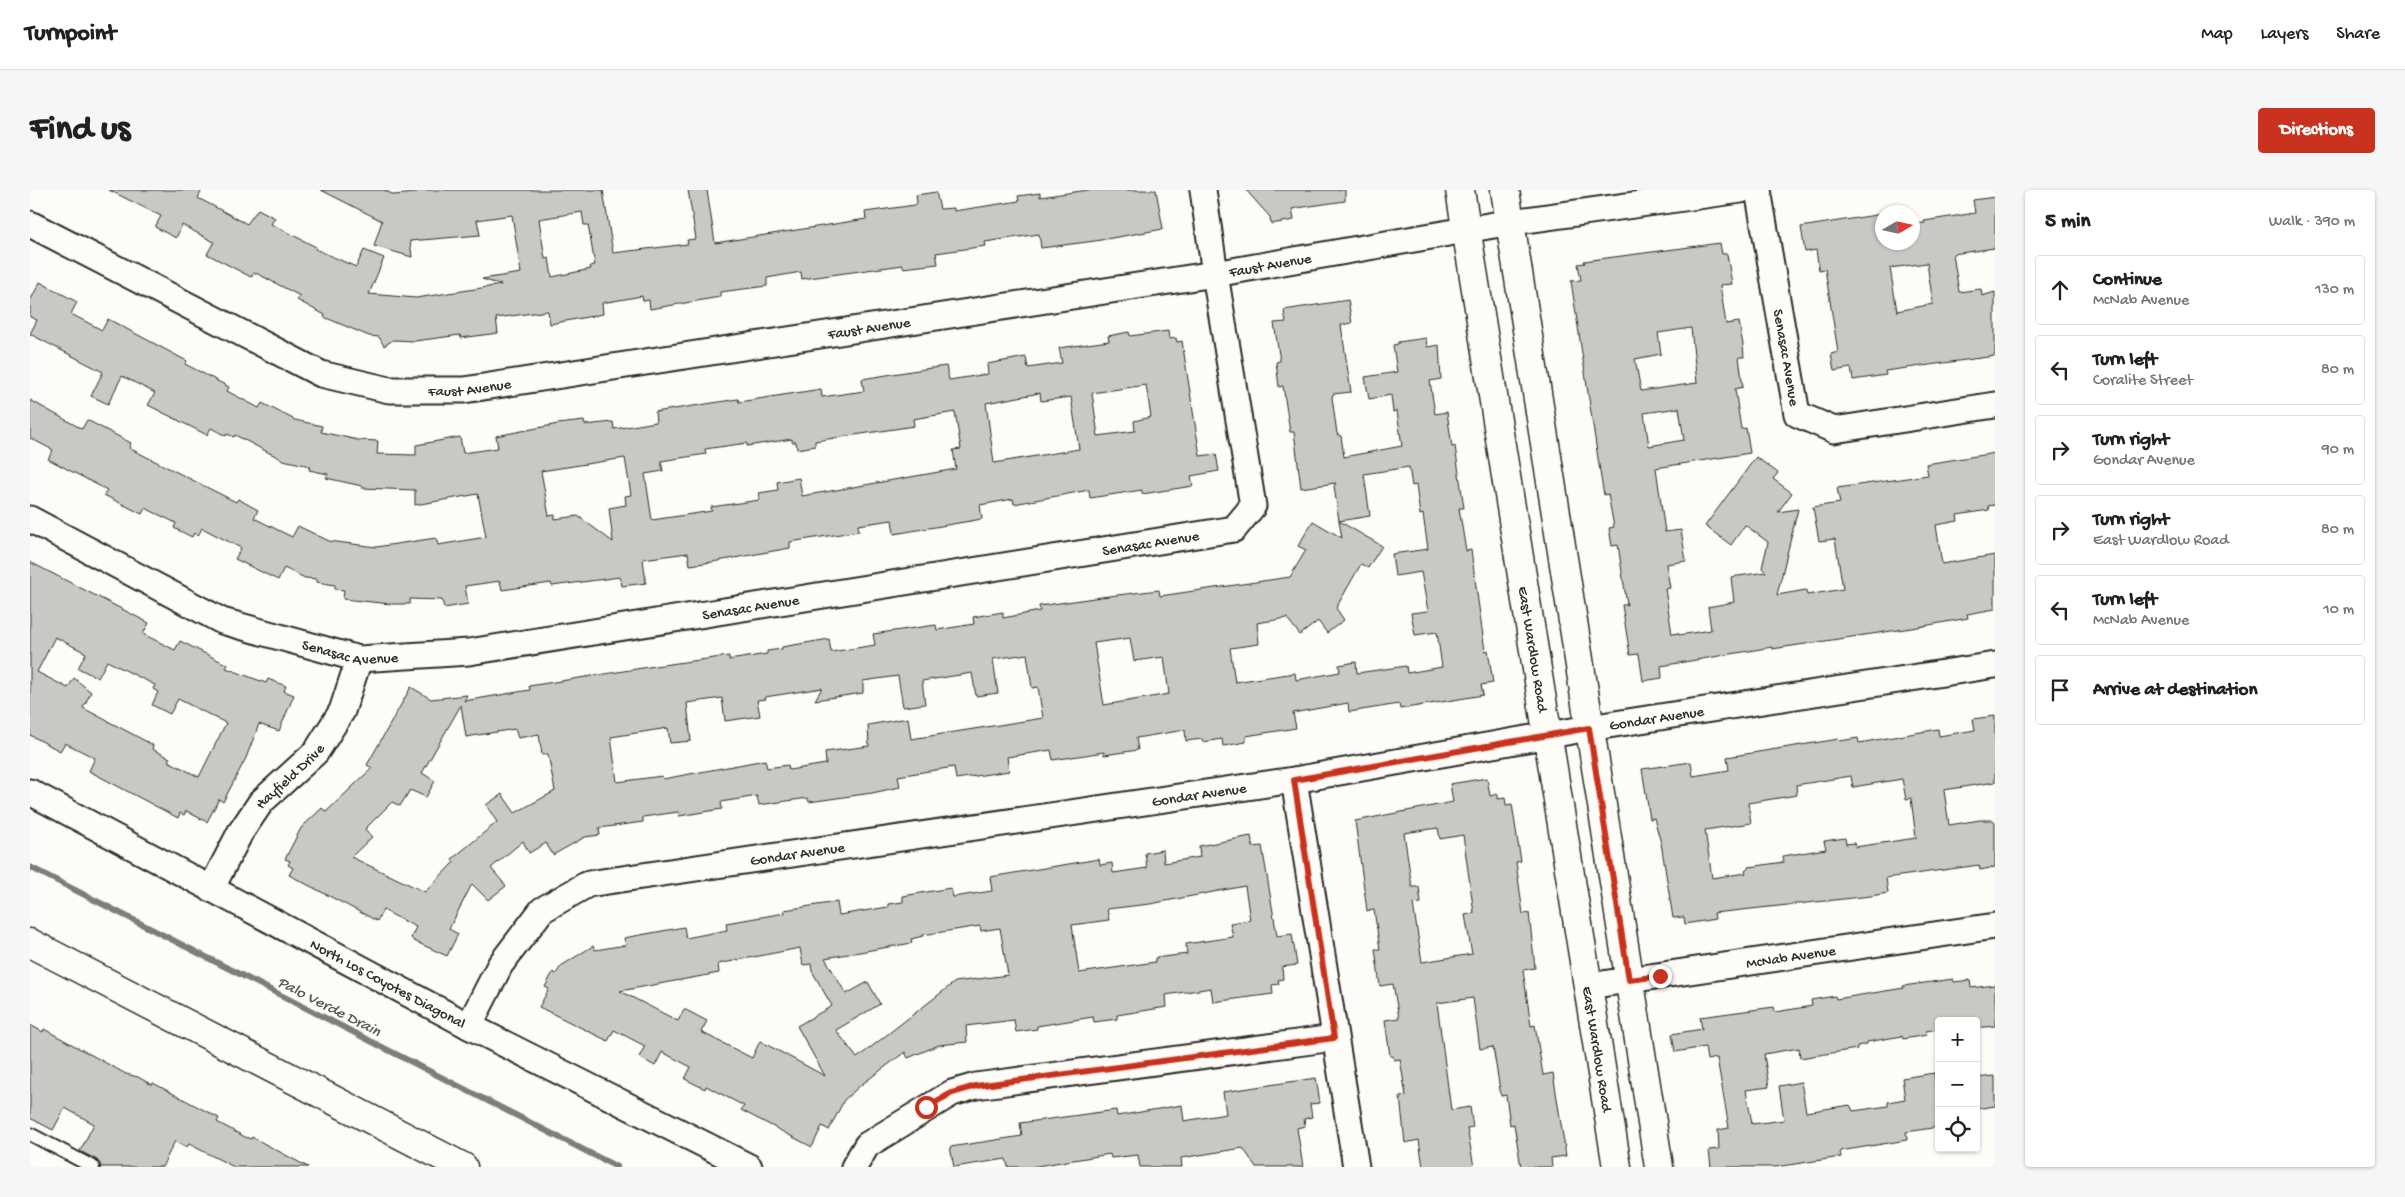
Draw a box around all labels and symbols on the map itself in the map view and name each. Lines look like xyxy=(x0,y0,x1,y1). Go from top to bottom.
north arrow xyxy=(1875,205,1920,250)
street label: Faust Avenue xyxy=(1227,250,1313,283)
street label: Senasac Avenue xyxy=(1768,308,1802,408)
street label: Faust Avenue xyxy=(826,314,912,345)
street label: Faust Avenue xyxy=(427,376,513,401)
street label: Senasac Avenue xyxy=(1101,528,1201,561)
street label: East Wardlow Road xyxy=(1513,585,1551,715)
street label: Senasac Avenue xyxy=(701,592,801,625)
street label: Senasac Avenue xyxy=(300,637,399,671)
street label: Gondar Avenue xyxy=(1608,703,1706,736)
street label: Hayfield Drive xyxy=(252,741,330,813)
street label: Gondar Avenue xyxy=(1151,780,1248,812)
street label: Gondar Avenue xyxy=(749,839,846,871)
street label: North Los Coyotes Diagonal xyxy=(306,936,468,1034)
street label: McNab Avenue xyxy=(1745,943,1837,974)
route end xyxy=(1649,965,1672,988)
water label: Palo Verde Drain xyxy=(273,974,384,1043)
street label: East Wardlow Road xyxy=(1577,985,1615,1115)
route start xyxy=(915,1096,938,1119)

